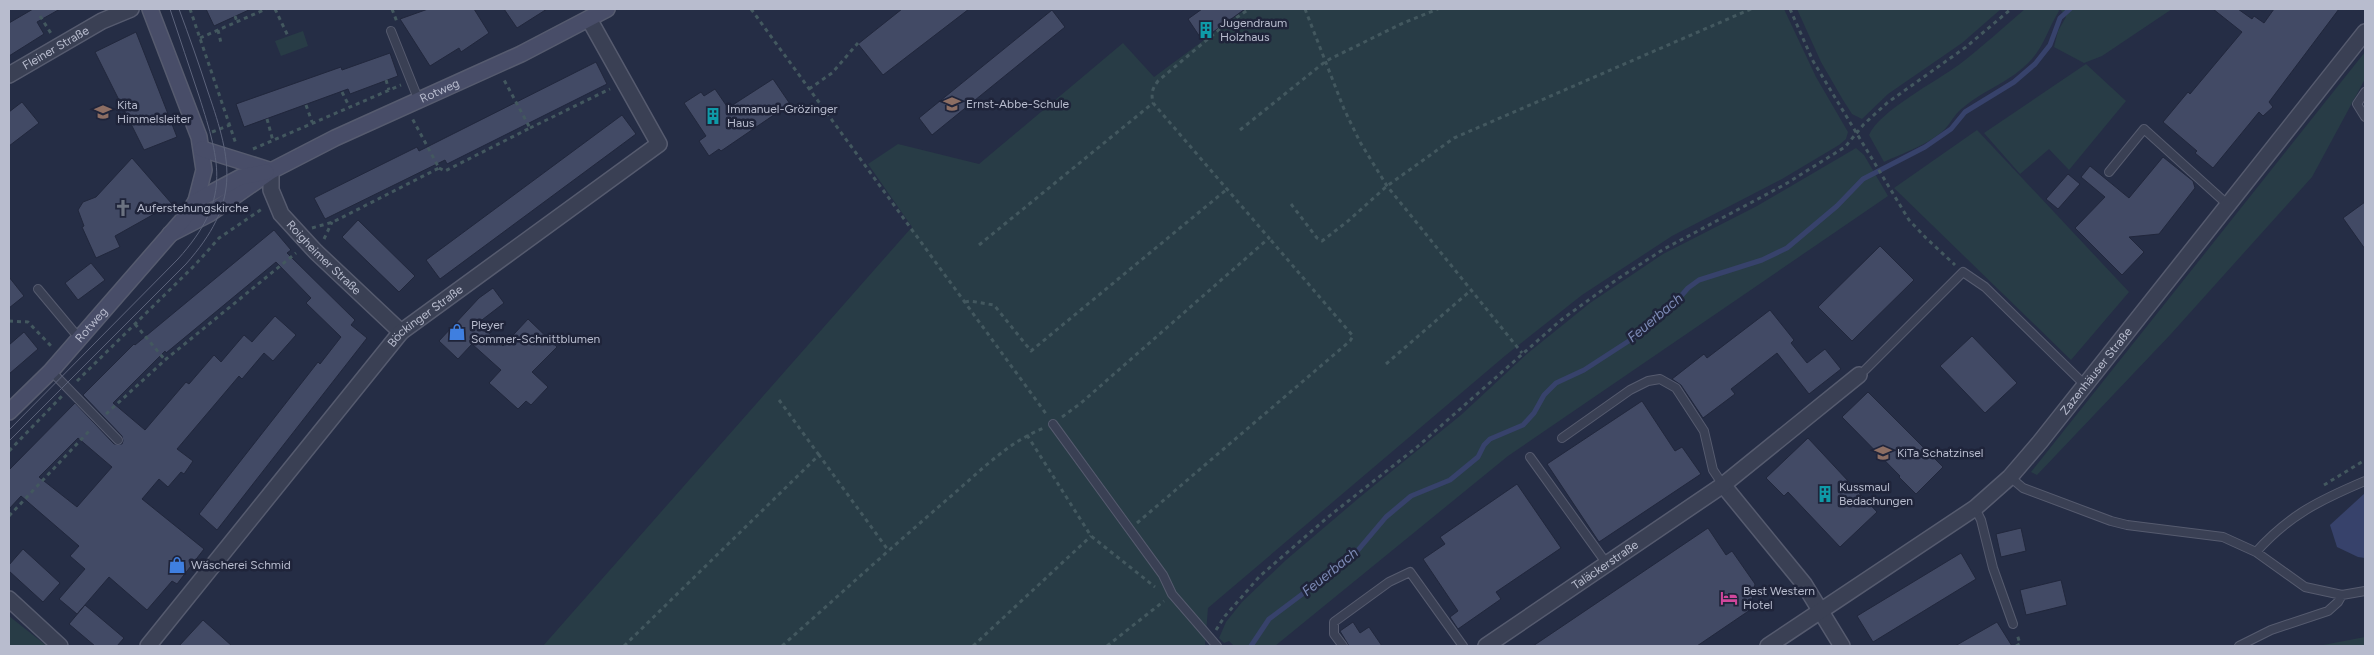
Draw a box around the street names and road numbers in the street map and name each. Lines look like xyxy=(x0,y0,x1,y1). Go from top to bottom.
street label: Fleiner Straße xyxy=(20,23,92,73)
street label: Rotweg xyxy=(418,76,462,106)
street label: Roigheimer Straße xyxy=(283,217,364,298)
street label: Böckinger Straße xyxy=(385,282,466,350)
street label: Rotweg xyxy=(72,304,110,345)
street label: Zazenhäuser Straße xyxy=(2057,325,2135,418)
street label: Taläckerstraße xyxy=(1569,537,1641,593)

